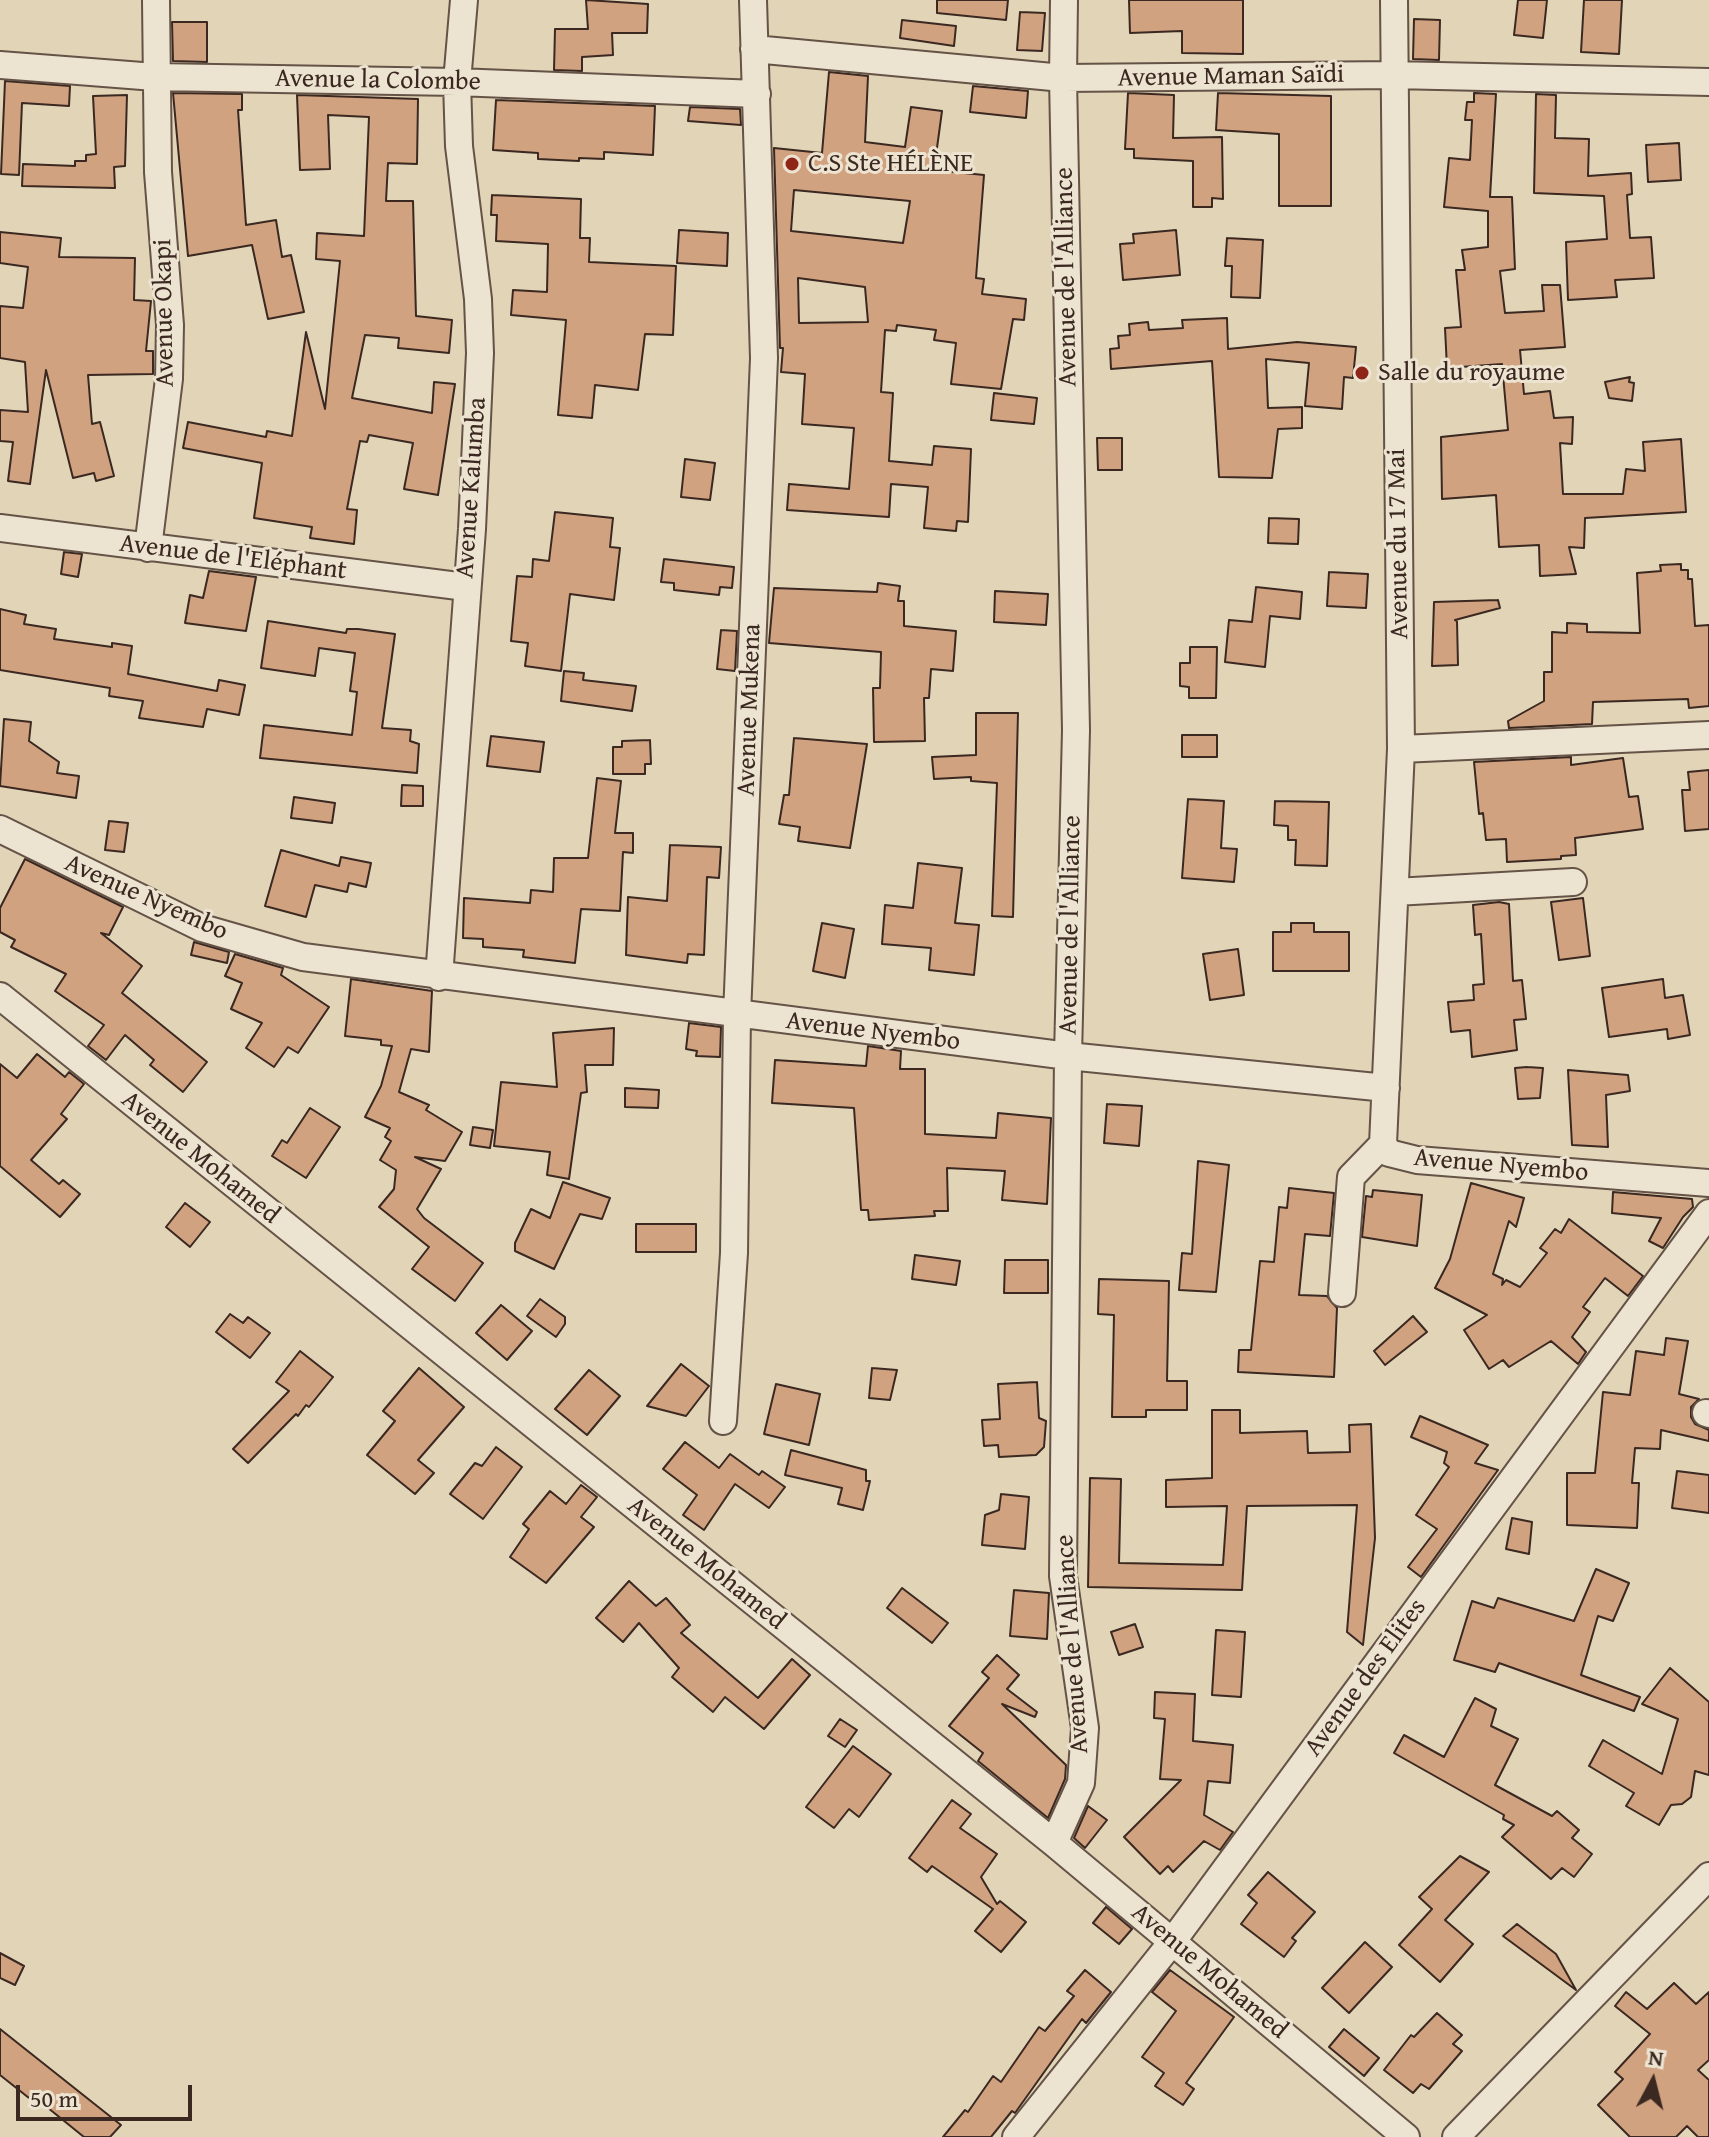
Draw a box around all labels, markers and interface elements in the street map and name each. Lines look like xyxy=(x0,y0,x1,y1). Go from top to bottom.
street label: Avenue Maman Saïdi xyxy=(1117,59,1345,95)
street label: Avenue la Colombe xyxy=(275,64,481,98)
place label: C.S Ste HÉLÈNE xyxy=(808,148,973,180)
marker: C.S Ste HÉLÈNE xyxy=(783,155,801,173)
street label: Avenue de l'Alliance xyxy=(1049,167,1085,387)
street label: Avenue Okapi xyxy=(148,239,182,387)
place label: Salle du royaume xyxy=(1378,357,1565,389)
marker: Salle du royaume xyxy=(1353,364,1371,382)
street label: Avenue Kalumba xyxy=(450,396,494,580)
street label: Avenue du 17 Mai xyxy=(1382,448,1416,640)
street label: Avenue de l'Eléphant xyxy=(118,529,348,587)
street label: Avenue Mukena xyxy=(731,623,769,797)
street label: Avenue de l'Alliance xyxy=(1053,815,1089,1035)
street label: Avenue Nyembo xyxy=(60,848,232,948)
street label: Avenue Nyembo xyxy=(784,1006,962,1058)
street label: Avenue Mohamed xyxy=(115,1085,285,1231)
street label: Avenue Nyembo xyxy=(1412,1143,1590,1189)
street label: Avenue Mohamed xyxy=(621,1491,791,1637)
street label: Avenue de l'Alliance xyxy=(1050,1533,1096,1755)
street label: Avenue des Elites xyxy=(1298,1593,1434,1763)
street label: Avenue Mohamed xyxy=(1125,1898,1293,2046)
text: N xyxy=(1647,2040,1665,2074)
north arrow xyxy=(1613,2041,1693,2121)
scale bar xyxy=(20,2069,196,2119)
text: 50 m xyxy=(30,2081,78,2116)

